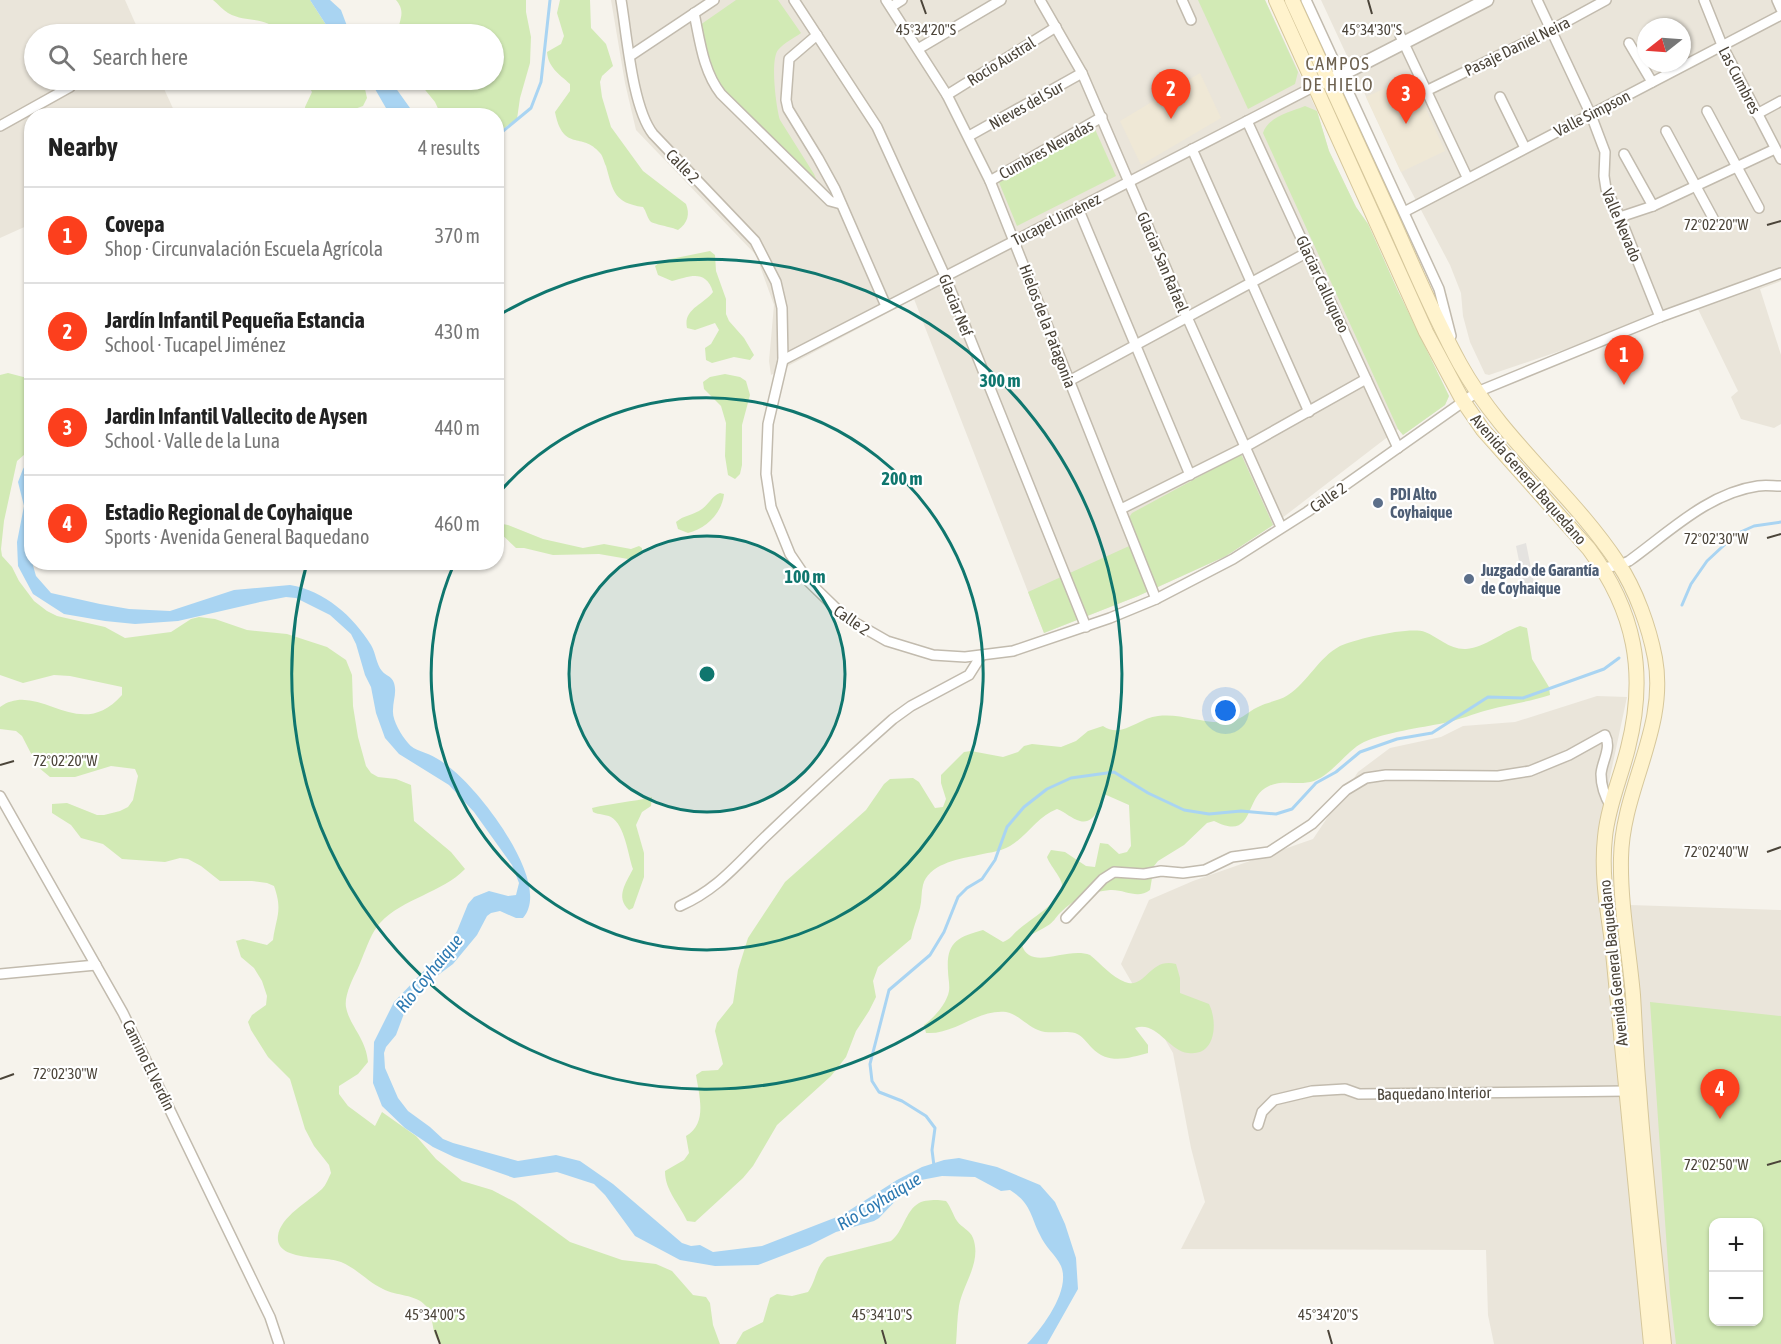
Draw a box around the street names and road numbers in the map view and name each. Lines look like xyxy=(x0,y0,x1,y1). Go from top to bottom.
street label: Pasaje Daniel Neira xyxy=(1461,13,1573,80)
street label: Rocío Austral xyxy=(964,33,1039,89)
street label: Las Cumbres xyxy=(1715,43,1765,117)
street label: Nieves del Sur xyxy=(986,77,1067,133)
street label: Valle Simpson xyxy=(1551,86,1634,141)
street label: Cumbres Nevadas xyxy=(996,116,1097,182)
street label: Calle 2 xyxy=(663,145,703,187)
street label: Valle Nevado xyxy=(1598,186,1646,264)
street label: Tucapel Jiménez xyxy=(1009,189,1104,250)
street label: Glaciar San Rafael xyxy=(1134,209,1192,315)
street label: Glaciar Calluqueo xyxy=(1292,233,1353,336)
street label: Hielos de la Patagonia xyxy=(1015,262,1080,391)
street label: Glaciar Nef xyxy=(935,271,977,339)
street label: Avenida General Baquedano xyxy=(1467,410,1591,549)
street label: Calle 2 xyxy=(1306,478,1350,516)
street label: Calle 2 xyxy=(830,601,874,639)
street label: Avenida General Baquedano xyxy=(1595,879,1632,1047)
street label: Camino El Verdín xyxy=(119,1017,179,1113)
street label: Baquedano Interior xyxy=(1377,1083,1492,1104)

